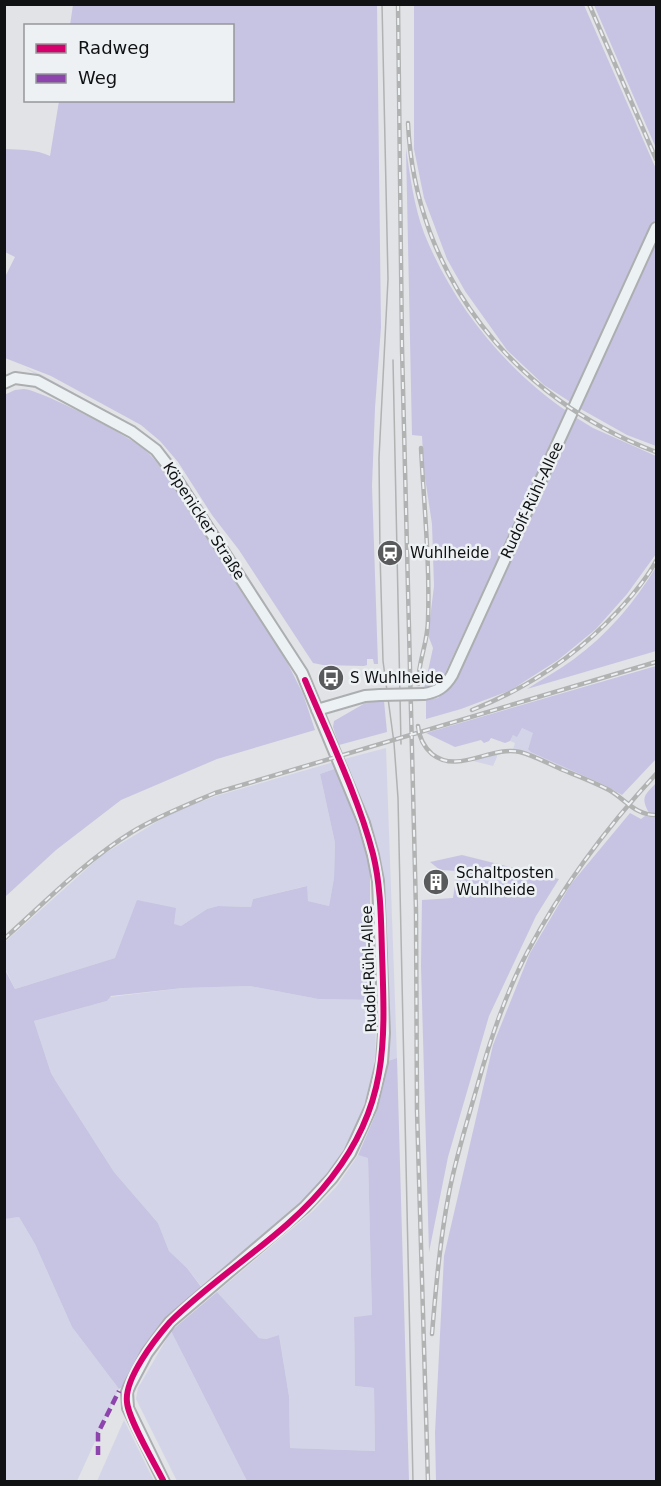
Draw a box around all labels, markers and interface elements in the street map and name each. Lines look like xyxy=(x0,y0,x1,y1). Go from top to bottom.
legend xyxy=(24,24,234,102)
text: Radweg xyxy=(78,37,150,58)
text: Weg xyxy=(78,67,117,88)
street label: Rudolf-Rühl-Allee xyxy=(497,439,567,561)
street label: Köpenicker Straße xyxy=(159,459,249,583)
station icon: Wuhlheide xyxy=(375,538,405,568)
place label: Wuhlheide xyxy=(410,544,489,562)
bus stop icon: S Wuhlheide xyxy=(316,663,346,693)
place label: S Wuhlheide xyxy=(350,669,443,687)
place label: Schaltposten Wuhlheide xyxy=(456,864,554,899)
building icon: Schaltposten Wuhlheide xyxy=(421,867,451,897)
street label: Rudolf-Rühl-Allee xyxy=(358,905,380,1033)

